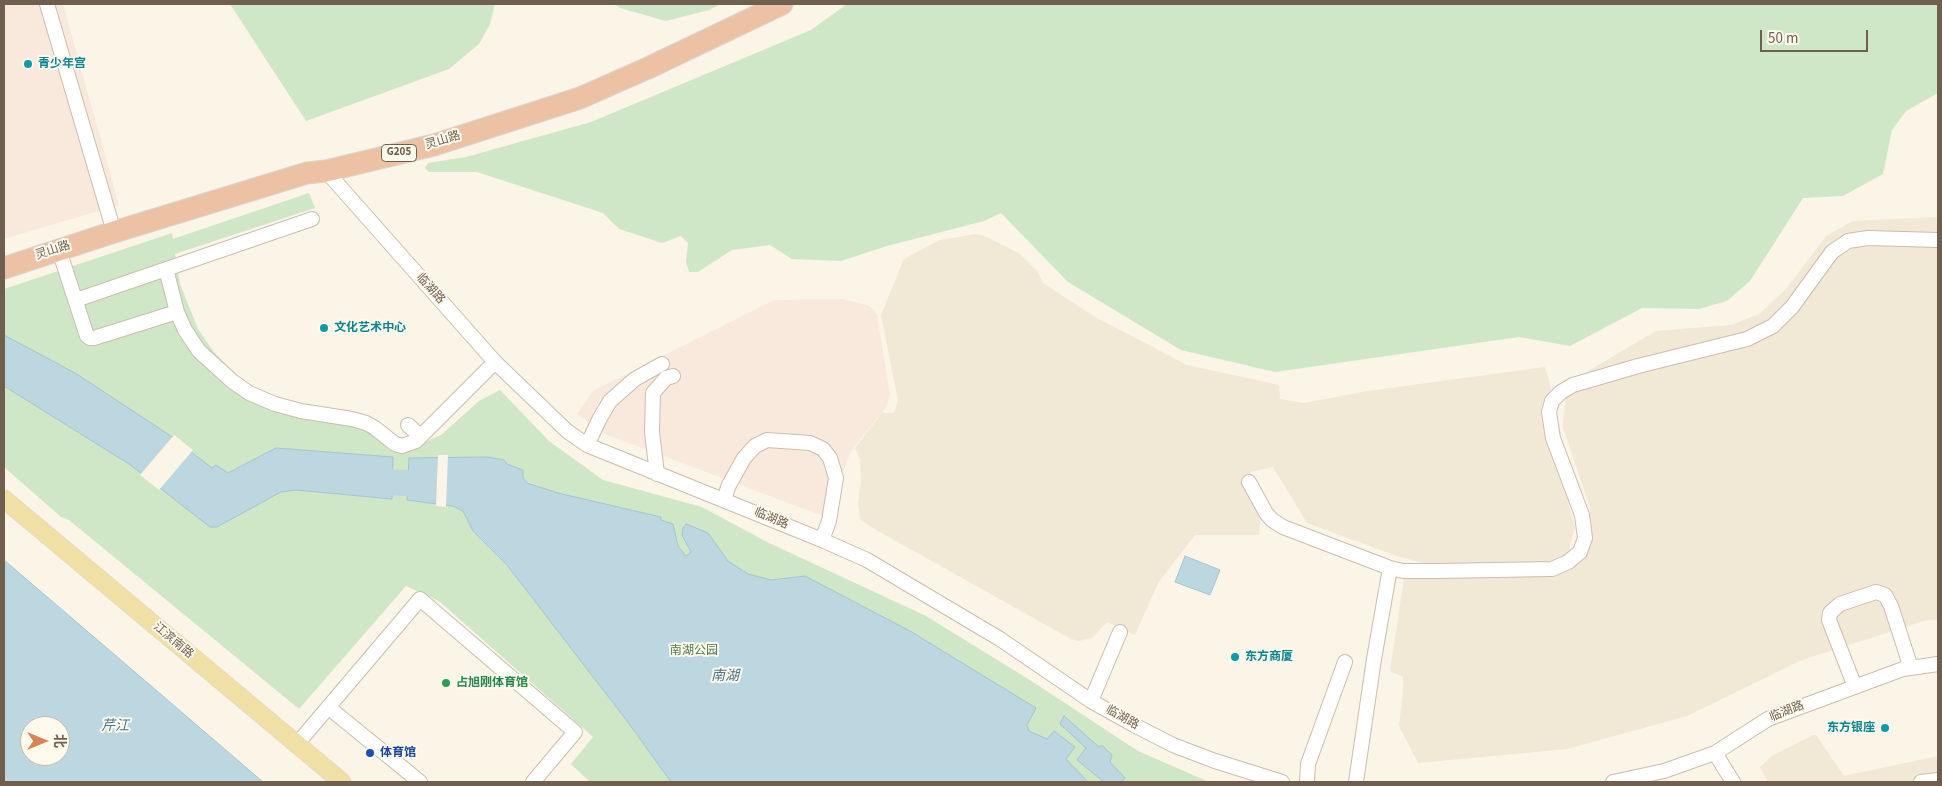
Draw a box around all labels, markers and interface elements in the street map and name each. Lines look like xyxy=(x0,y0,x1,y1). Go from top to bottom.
scale bar xyxy=(1762,20,1870,52)
text: 50 m xyxy=(1768,28,1798,49)
place label: 青少年宫 xyxy=(38,57,86,71)
marker: 青少年宫 xyxy=(22,58,34,70)
street label: 灵山路 xyxy=(424,129,462,153)
road number: G205 xyxy=(382,144,416,162)
street label: 灵山路 xyxy=(34,239,72,263)
street label: 临湖路 xyxy=(413,271,447,307)
place label: 文化艺术中心 xyxy=(334,321,406,335)
marker: 文化艺术中心 xyxy=(318,322,330,334)
street label: 临湖路 xyxy=(752,505,790,533)
street label: 江滨南路 xyxy=(150,620,196,662)
park label: 南湖公园 xyxy=(670,644,718,658)
place label: 东方商厦 xyxy=(1245,650,1293,664)
marker: 东方商厦 xyxy=(1229,651,1241,663)
water label: 南湖 xyxy=(711,669,739,685)
place label: 占旭刚体育馆 xyxy=(456,676,528,690)
marker: 占旭刚体育馆 xyxy=(440,677,452,689)
street label: 临湖路 xyxy=(1768,699,1806,725)
street label: 临湖路 xyxy=(1103,703,1141,733)
north arrow xyxy=(20,716,70,766)
water label: 芹江 xyxy=(101,719,129,735)
place label: 东方银座 xyxy=(1827,721,1875,735)
marker: 东方银座 xyxy=(1879,722,1891,734)
text: 北 xyxy=(49,734,69,748)
place label: 体育馆 xyxy=(380,746,416,760)
marker: 体育馆 xyxy=(364,747,376,759)

